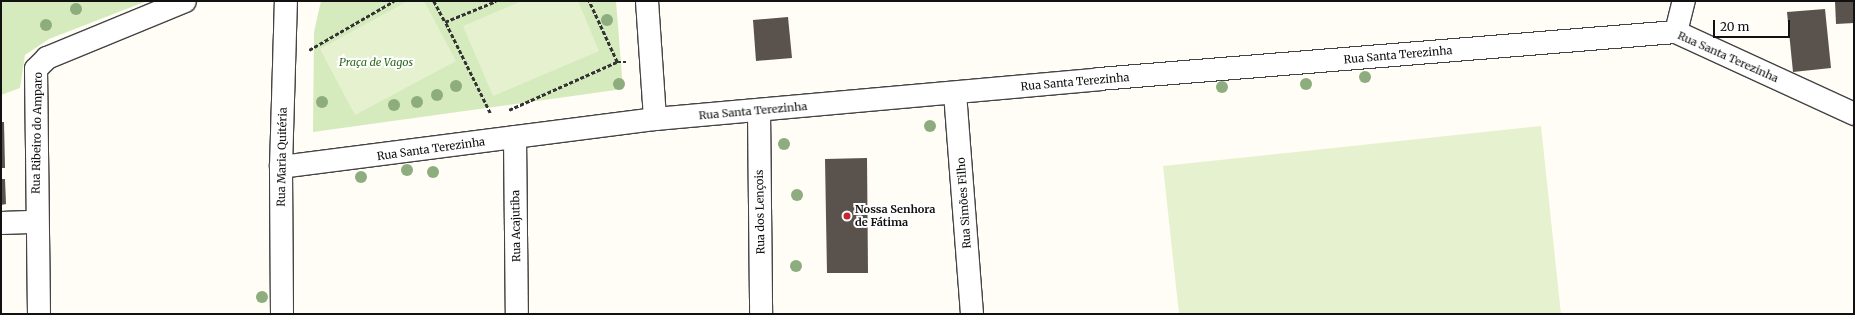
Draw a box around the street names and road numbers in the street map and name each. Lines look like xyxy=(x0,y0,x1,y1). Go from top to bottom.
street label: Rua Santa Terezinha xyxy=(1676,29,1780,85)
street label: Rua Santa Terezinha xyxy=(1343,44,1453,66)
street label: Rua Santa Terezinha xyxy=(1020,71,1130,93)
street label: Rua Ribeiro do Amparo xyxy=(29,72,45,194)
street label: Rua Santa Terezinha xyxy=(698,100,808,122)
street label: Rua Maria Quitéria xyxy=(275,107,289,207)
street label: Rua Santa Terezinha xyxy=(376,135,486,163)
street label: Rua Simões Filho xyxy=(954,157,974,249)
street label: Rua dos Lençois xyxy=(753,170,767,254)
street label: Rua Acajutiba xyxy=(509,190,523,262)

